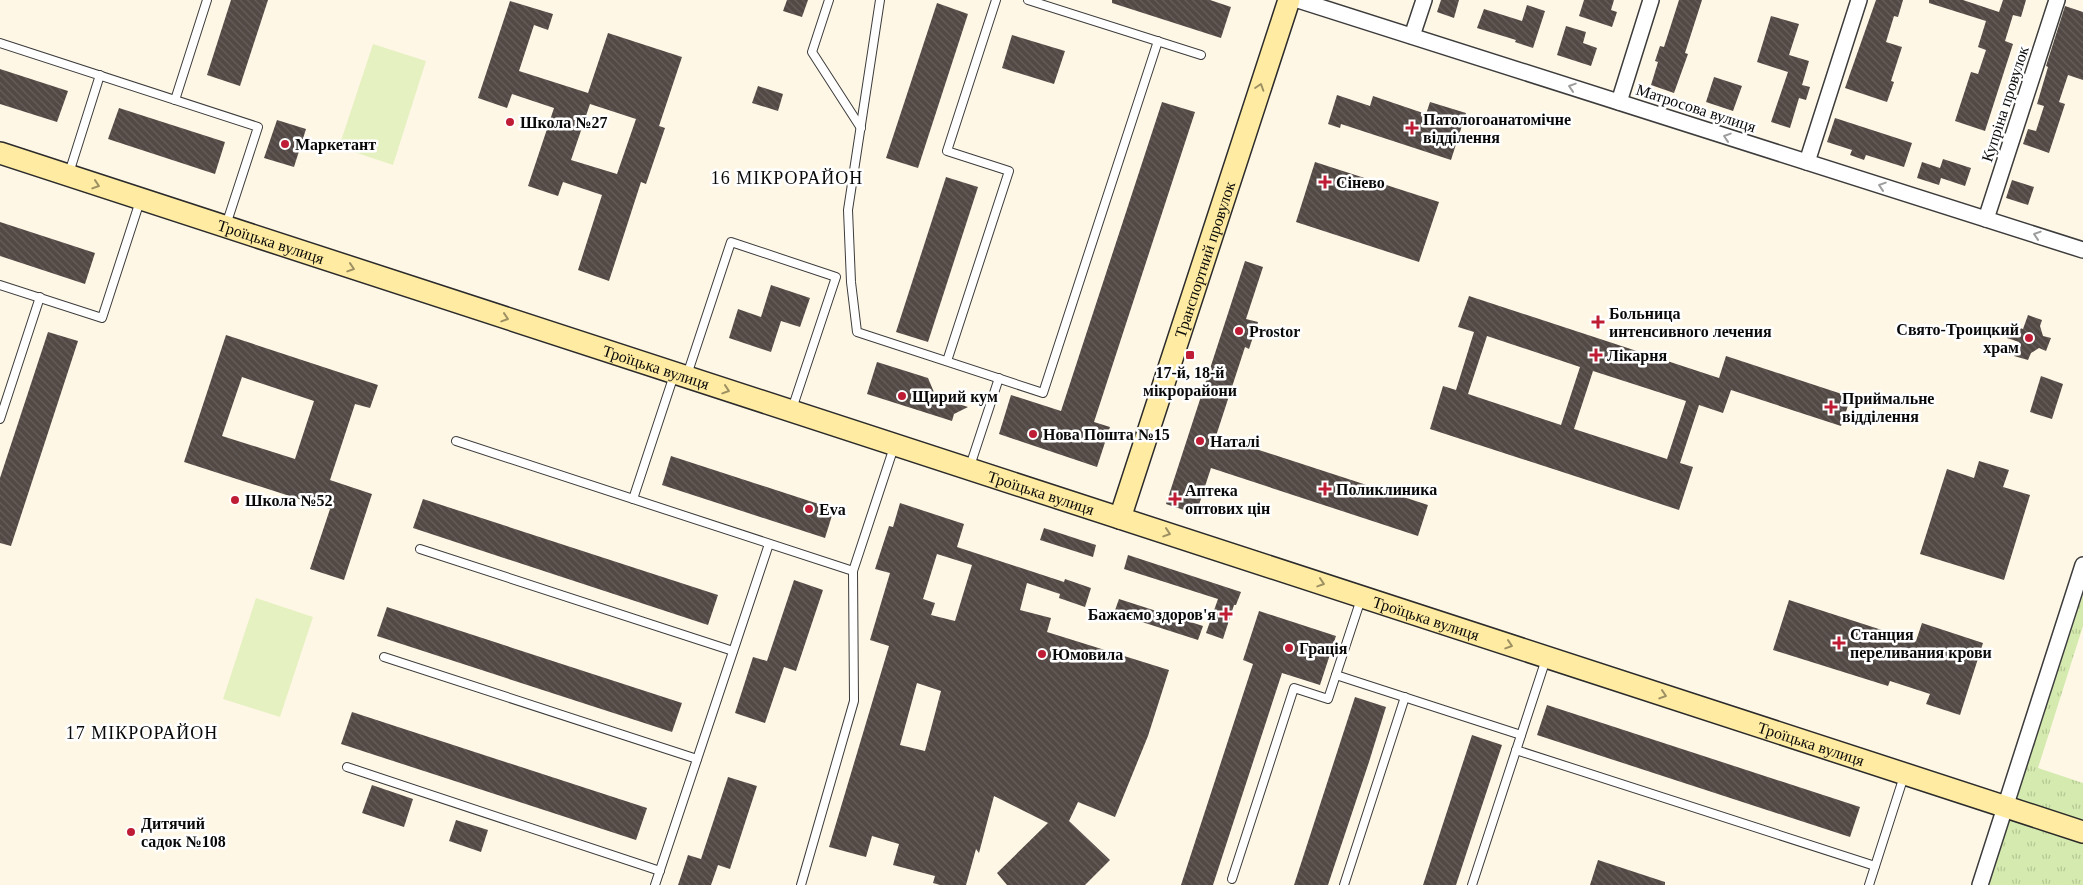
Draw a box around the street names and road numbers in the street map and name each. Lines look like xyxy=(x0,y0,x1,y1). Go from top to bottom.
street label: Купріна провулок xyxy=(1978,44,2033,164)
street label: Матросова вулиця xyxy=(1634,81,1759,137)
street label: Транспортний провулок xyxy=(1171,179,1238,340)
street label: Троїцька вулиця xyxy=(216,216,327,267)
street label: Троїцька вулиця xyxy=(601,342,712,392)
street label: Троїцька вулиця xyxy=(986,467,1097,518)
street label: Троїцька вулиця xyxy=(1371,593,1482,643)
street label: Троїцька вулиця xyxy=(1756,718,1867,769)

